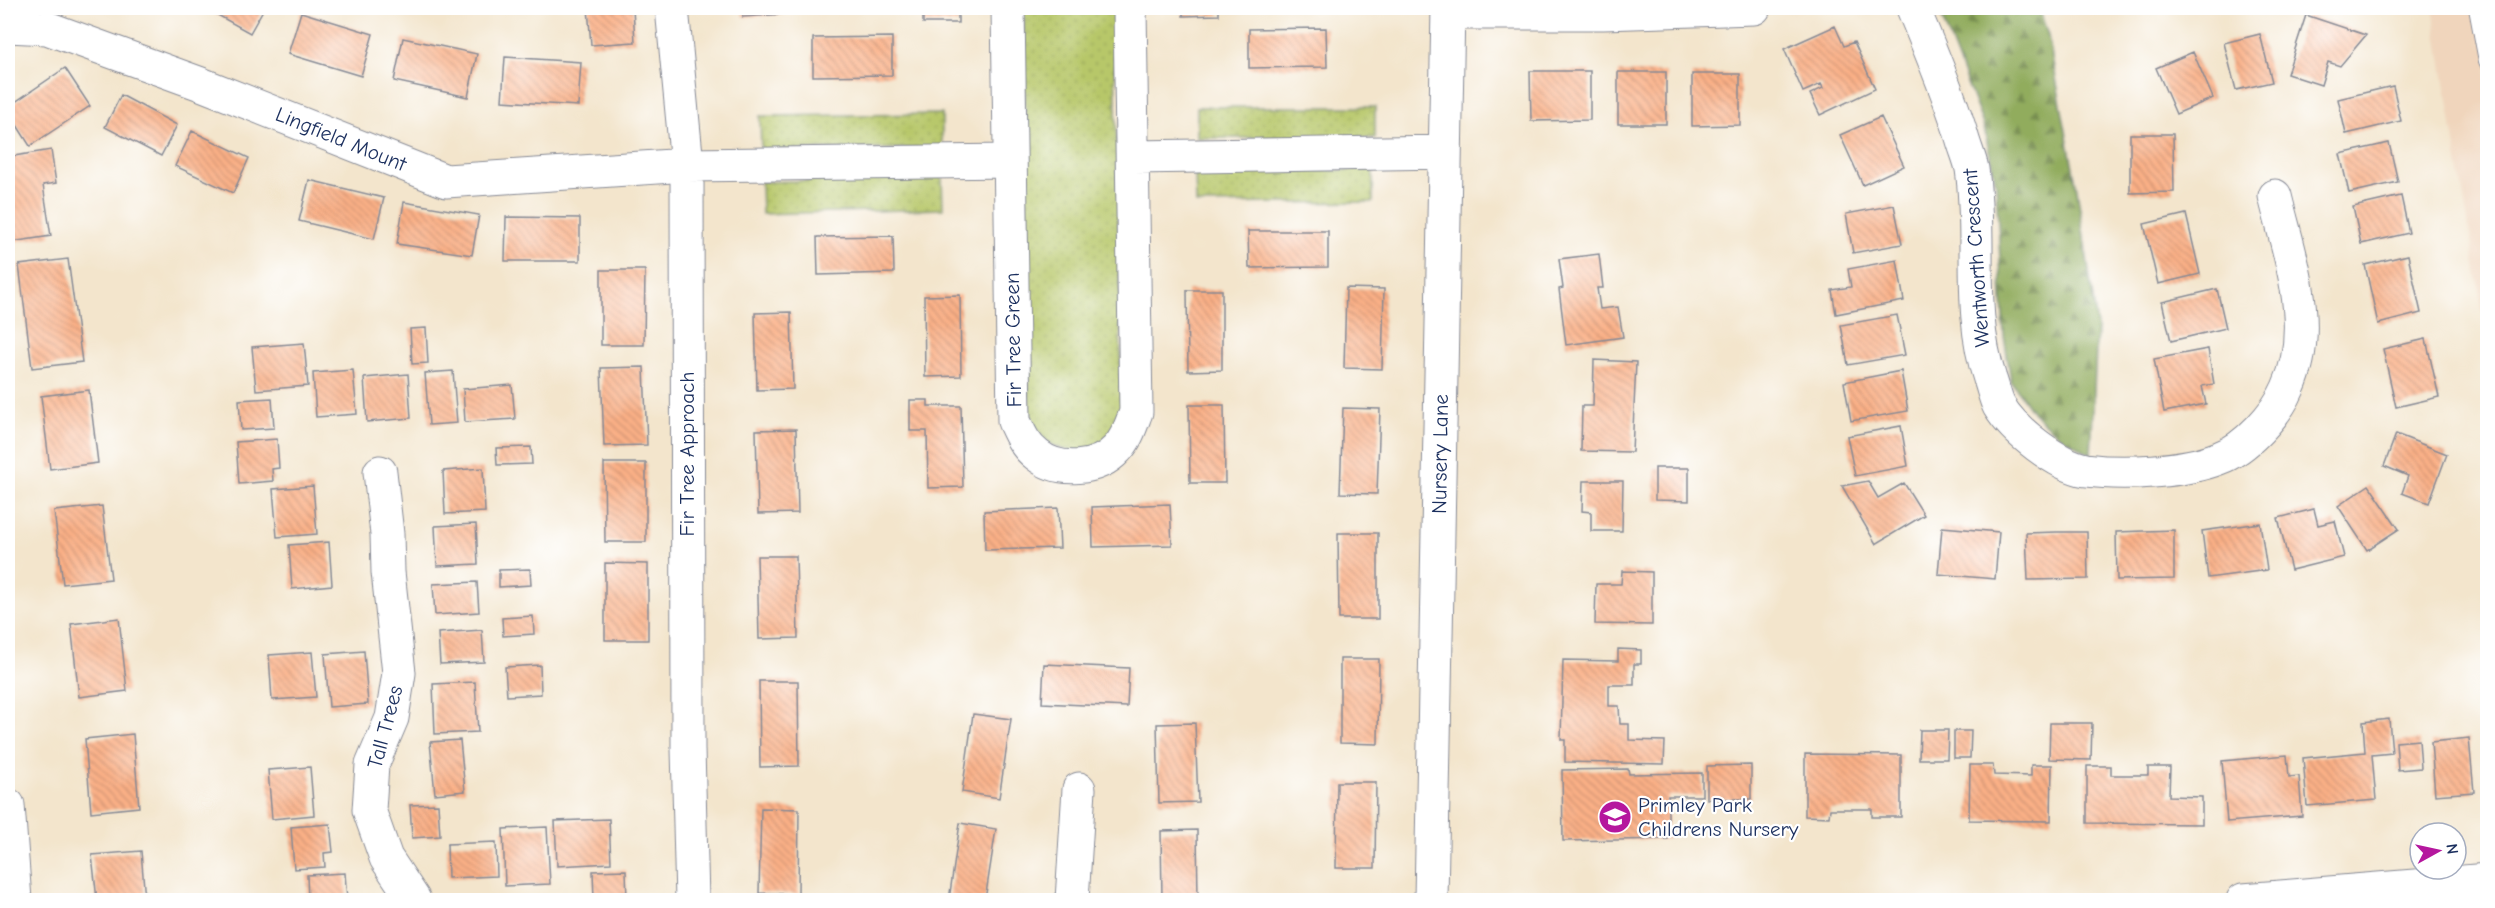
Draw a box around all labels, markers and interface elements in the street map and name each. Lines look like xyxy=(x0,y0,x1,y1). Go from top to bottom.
street label: Lingfield Mount xyxy=(272,102,411,177)
street label: Wentworth Crescent xyxy=(1958,167,1994,348)
street label: Fir Tree Green xyxy=(1000,272,1026,408)
street label: Fir Tree Approach xyxy=(675,372,699,537)
street label: Nursery Lane xyxy=(1427,394,1453,514)
street label: Tall Trees xyxy=(362,683,408,771)
place label: Primley Park Childrens Nursery xyxy=(1638,793,1799,841)
school or university icon: Primley Park Childrens Nursery xyxy=(1597,799,1633,835)
north arrow xyxy=(2408,821,2468,881)
text: N xyxy=(2442,843,2462,855)

